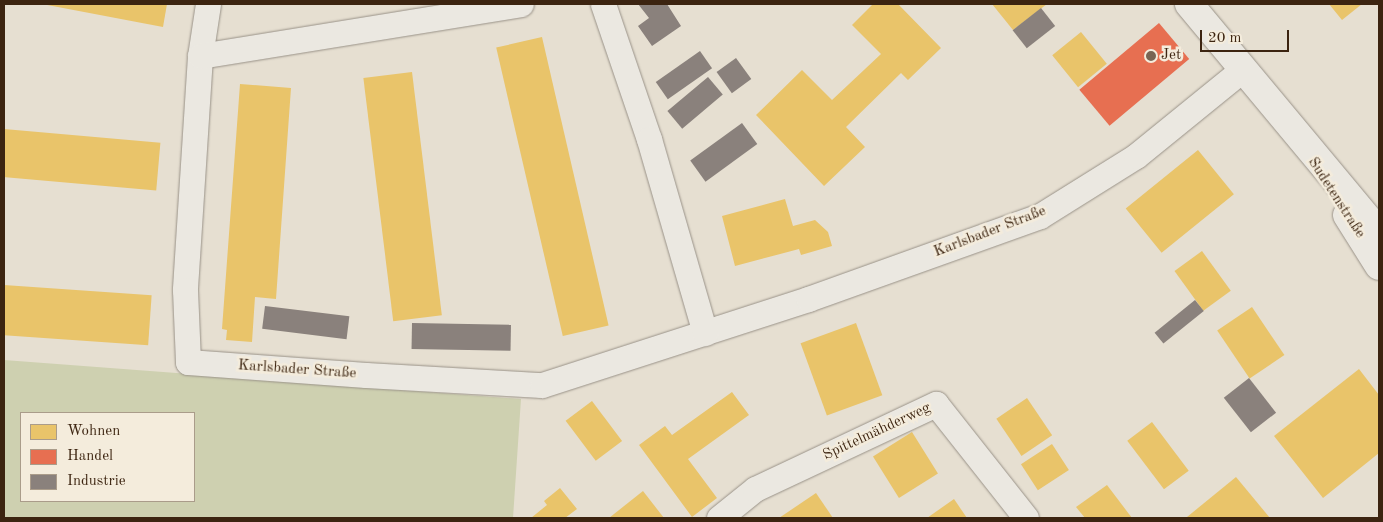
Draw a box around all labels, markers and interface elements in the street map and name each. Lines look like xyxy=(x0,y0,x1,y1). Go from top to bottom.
scale bar xyxy=(1203,20,1292,52)
text: 20 m xyxy=(1208,31,1242,46)
place label: Jet xyxy=(1161,47,1181,65)
marker: Jet xyxy=(1145,50,1157,62)
street label: Sudetenstraße xyxy=(1303,154,1369,242)
street label: Karlsbader Straße xyxy=(931,202,1049,262)
street label: Karlsbader Straße xyxy=(237,357,357,383)
street label: Spittelmähderweg xyxy=(820,399,934,465)
legend xyxy=(20,412,195,502)
text: Wohnen xyxy=(67,424,120,439)
text: Handel xyxy=(67,449,113,464)
text: Industrie xyxy=(67,474,126,489)

